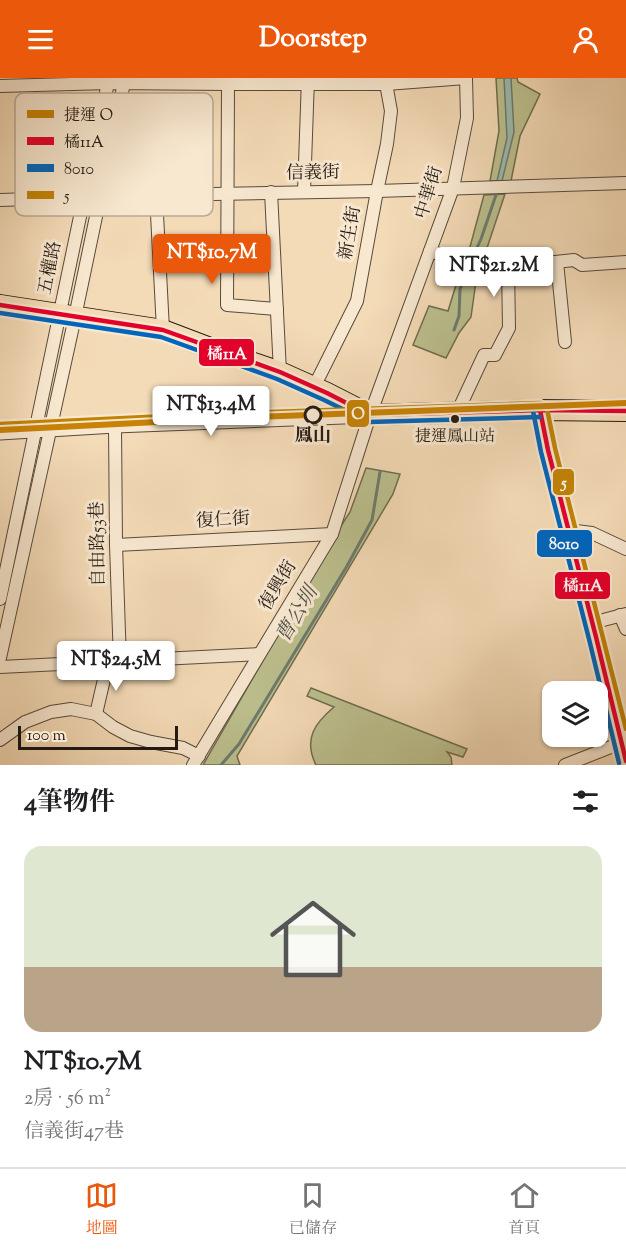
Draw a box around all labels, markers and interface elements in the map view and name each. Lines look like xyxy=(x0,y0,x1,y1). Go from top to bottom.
text: Doorstep xyxy=(259,20,367,59)
icon: menu xyxy=(24,23,57,56)
icon: person xyxy=(569,23,602,56)
legend xyxy=(15,93,213,216)
text: 捷運 O xyxy=(64,105,113,128)
text: 橘11A xyxy=(64,132,104,155)
text: 8010 xyxy=(64,159,94,182)
street label: 信義街 xyxy=(286,161,340,187)
street label: 中華街 xyxy=(410,163,450,223)
text: 5 xyxy=(63,186,70,209)
street label: 新生街 xyxy=(334,204,368,262)
pin: NT$10.7M xyxy=(150,234,274,285)
street label: 五權路 xyxy=(33,239,69,297)
text: NT$10.7M xyxy=(167,239,257,268)
pin: NT$21.2M xyxy=(432,247,556,298)
text: NT$21.2M xyxy=(449,252,539,281)
line badge: 橘11A xyxy=(198,338,255,367)
text: 橘11A xyxy=(207,344,247,367)
pin: NT$13.4M xyxy=(149,386,273,437)
text: NT$13.4M xyxy=(166,391,256,420)
line badge: O xyxy=(346,399,370,428)
text: O xyxy=(351,404,365,427)
marker: 鳳山 xyxy=(304,406,322,424)
marker: 捷運鳳山站 xyxy=(449,413,461,425)
place label: 鳳山 xyxy=(295,424,331,450)
place label: 捷運鳳山站 xyxy=(415,426,495,449)
line badge: 5 xyxy=(552,468,575,496)
text: 5 xyxy=(559,473,567,496)
street label: 自由路53巷 xyxy=(85,501,113,587)
street label: 復仁街 xyxy=(195,507,251,535)
line badge: 8010 xyxy=(536,529,593,558)
text: 8010 xyxy=(549,534,580,557)
street label: 復興街 xyxy=(254,556,304,616)
line badge: 橘11A xyxy=(554,571,611,600)
text: 橘11A xyxy=(563,576,603,599)
water label: 曹公圳 xyxy=(270,579,327,648)
pin: NT$24.5M xyxy=(54,641,178,692)
text: NT$24.5M xyxy=(71,646,161,675)
map controls xyxy=(542,681,608,747)
button: layers xyxy=(542,681,608,747)
scale bar xyxy=(18,723,178,750)
text: 100 m xyxy=(27,725,66,748)
text: 4筆物件 xyxy=(24,785,115,822)
icon: filters xyxy=(569,785,602,818)
icon: home xyxy=(259,885,367,993)
text: NT$10.7M xyxy=(24,1044,142,1081)
text: 2房 · 56 m² xyxy=(24,1085,111,1114)
text: 信義街47巷 xyxy=(24,1118,124,1147)
tab: 地圖 xyxy=(85,1179,118,1241)
tab: 已儲存 xyxy=(289,1179,337,1241)
tab: 首頁 xyxy=(508,1179,541,1241)

